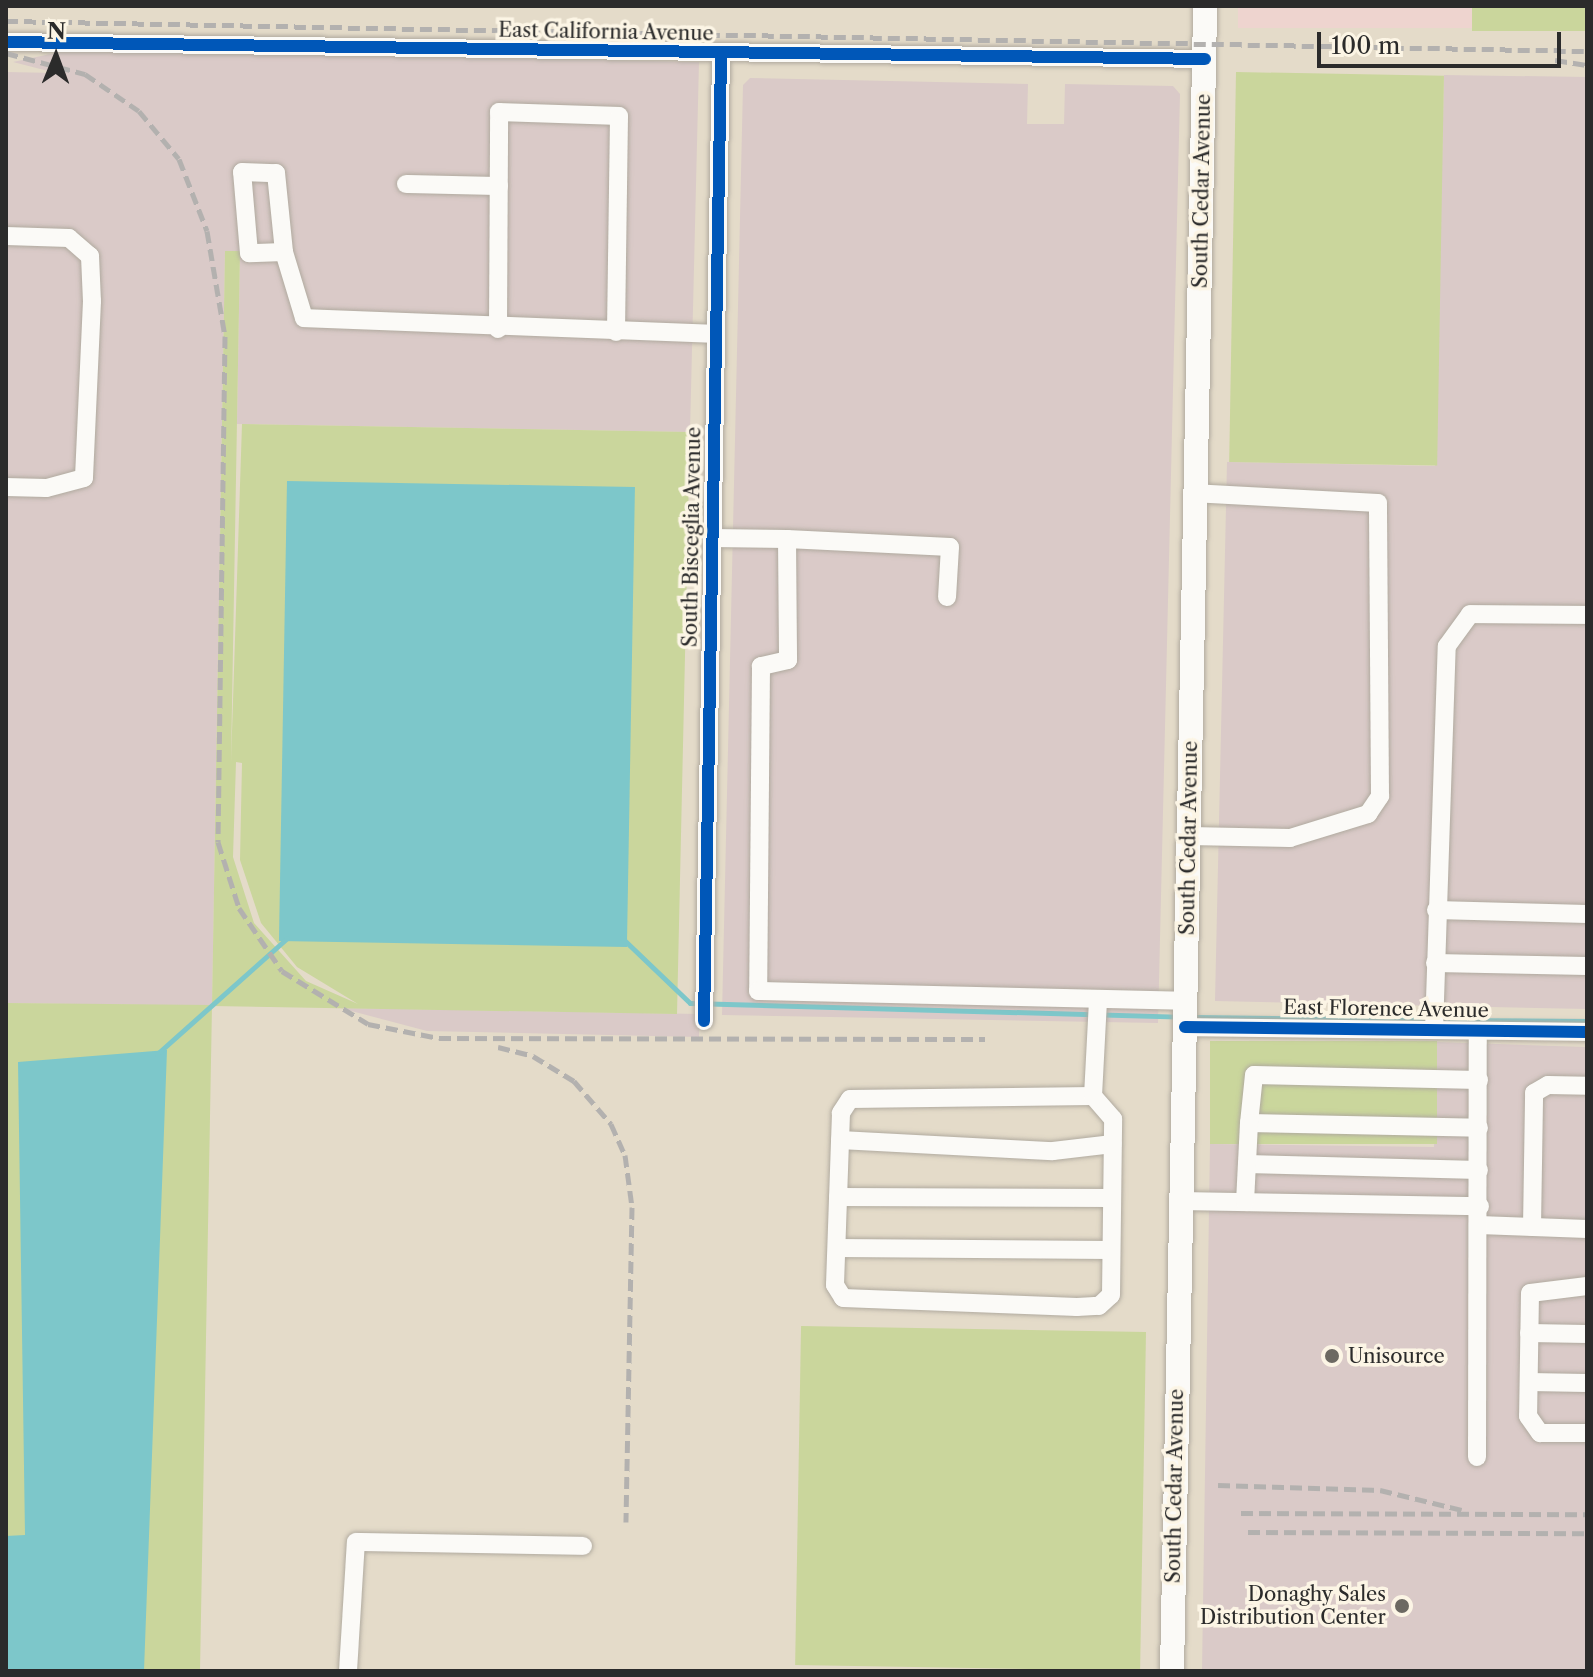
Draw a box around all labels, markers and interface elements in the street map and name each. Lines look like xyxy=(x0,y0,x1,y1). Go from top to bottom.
north arrow xyxy=(16,16,96,96)
scale bar xyxy=(1321,16,1565,66)
text: N xyxy=(47,18,66,45)
street label: East California Avenue xyxy=(498,18,714,46)
text: 100 m xyxy=(1331,31,1400,60)
street label: South Cedar Avenue xyxy=(1188,93,1216,289)
street label: South Bisceglia Avenue xyxy=(678,426,706,648)
street label: South Cedar Avenue xyxy=(1175,740,1203,936)
street label: East Florence Avenue xyxy=(1283,995,1489,1023)
place label: Unisource xyxy=(1348,1344,1445,1368)
marker: Unisource xyxy=(1323,1347,1341,1365)
street label: South Cedar Avenue xyxy=(1161,1388,1189,1584)
place label: Donaghy Sales Distribution Center xyxy=(1200,1582,1386,1629)
marker: Donaghy Sales Distribution Center xyxy=(1393,1597,1411,1615)

